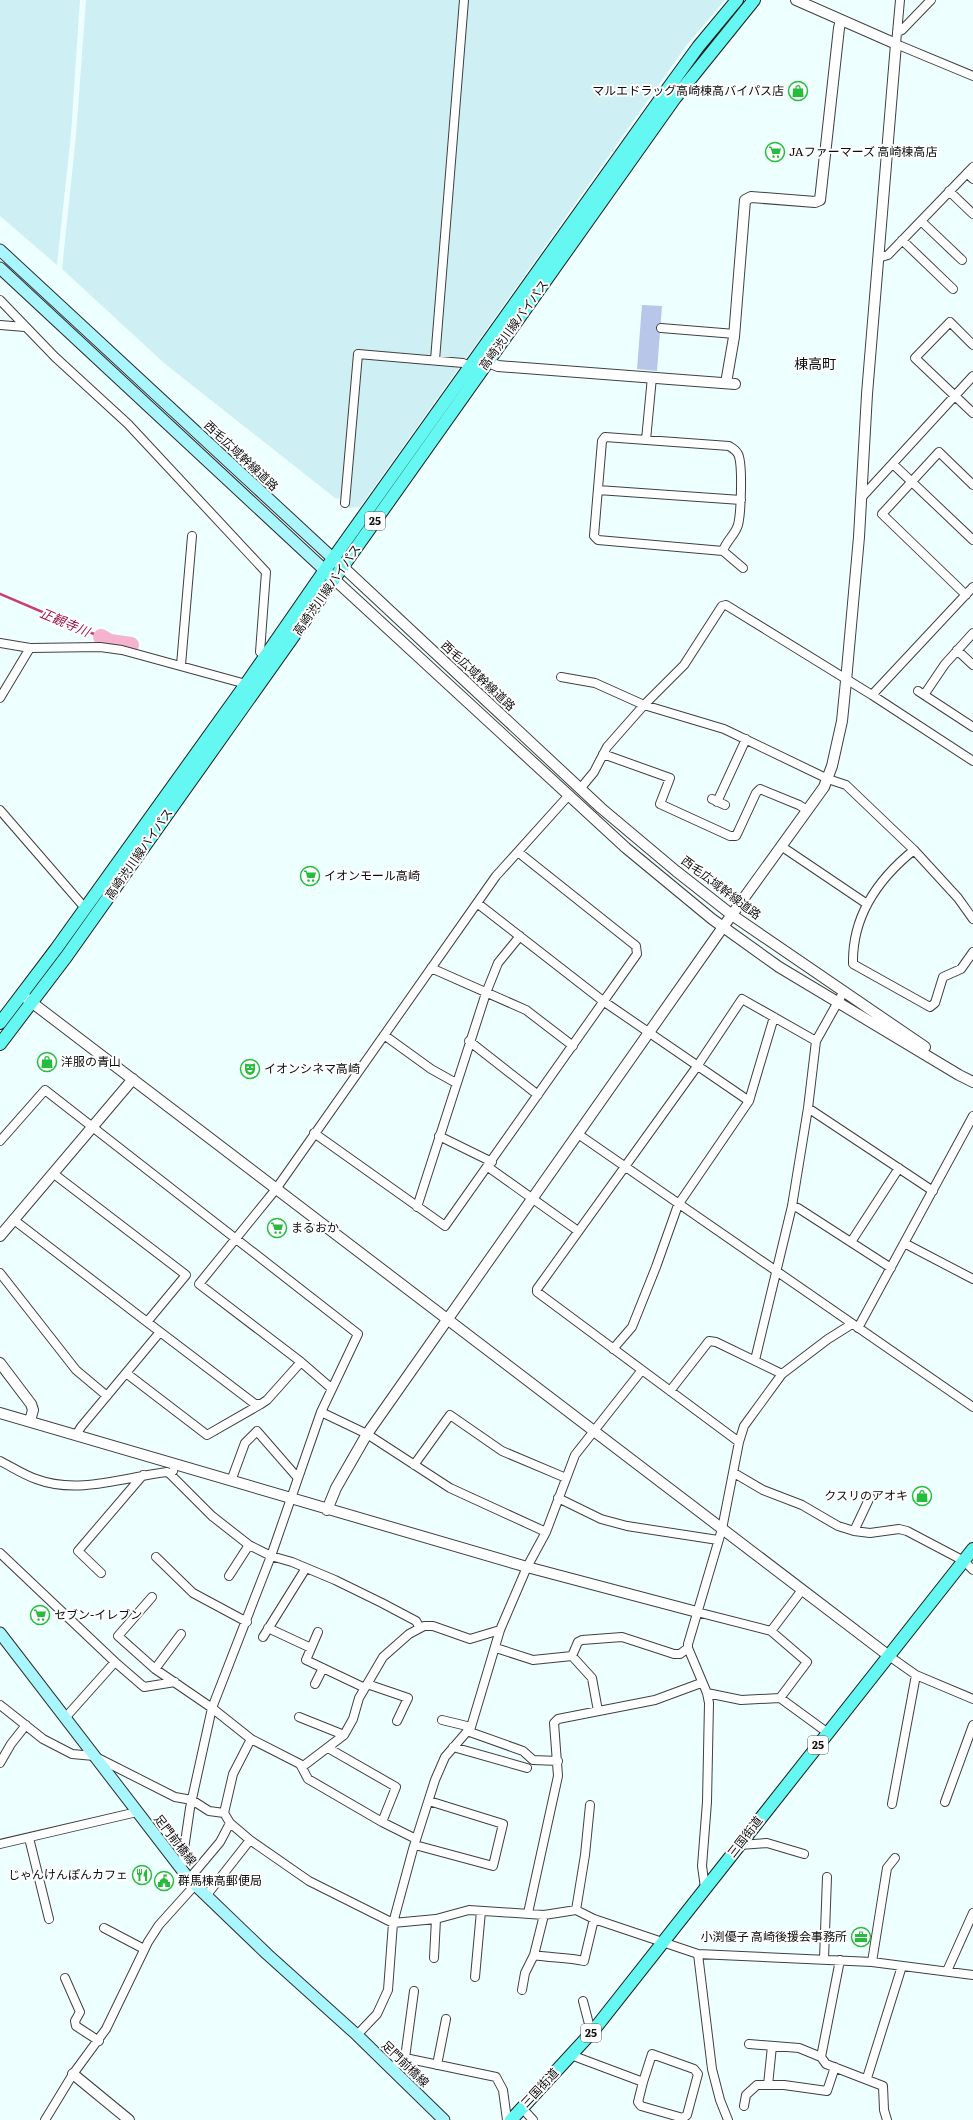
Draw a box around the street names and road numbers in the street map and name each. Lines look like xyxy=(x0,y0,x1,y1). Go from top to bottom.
street label: 高崎渋川線バイパス xyxy=(474,276,552,373)
street label: 西毛広域幹線道路 xyxy=(200,416,283,495)
road number: 25 xyxy=(365,512,385,530)
street label: 高崎渋川線バイパス xyxy=(288,540,364,639)
street label: 西毛広域幹線道路 xyxy=(437,636,520,715)
street label: 高崎渋川線バイパス xyxy=(100,804,176,903)
street label: 西毛広域幹線道路 xyxy=(678,851,765,923)
road number: 25 xyxy=(808,1736,828,1754)
street label: 足門前橋線 xyxy=(150,1810,201,1869)
street label: 三国街道 xyxy=(722,1812,766,1861)
road number: 25 xyxy=(581,2024,601,2042)
street label: 足門前橋線 xyxy=(378,2036,434,2091)
street label: 三国街道 xyxy=(516,2064,562,2111)

